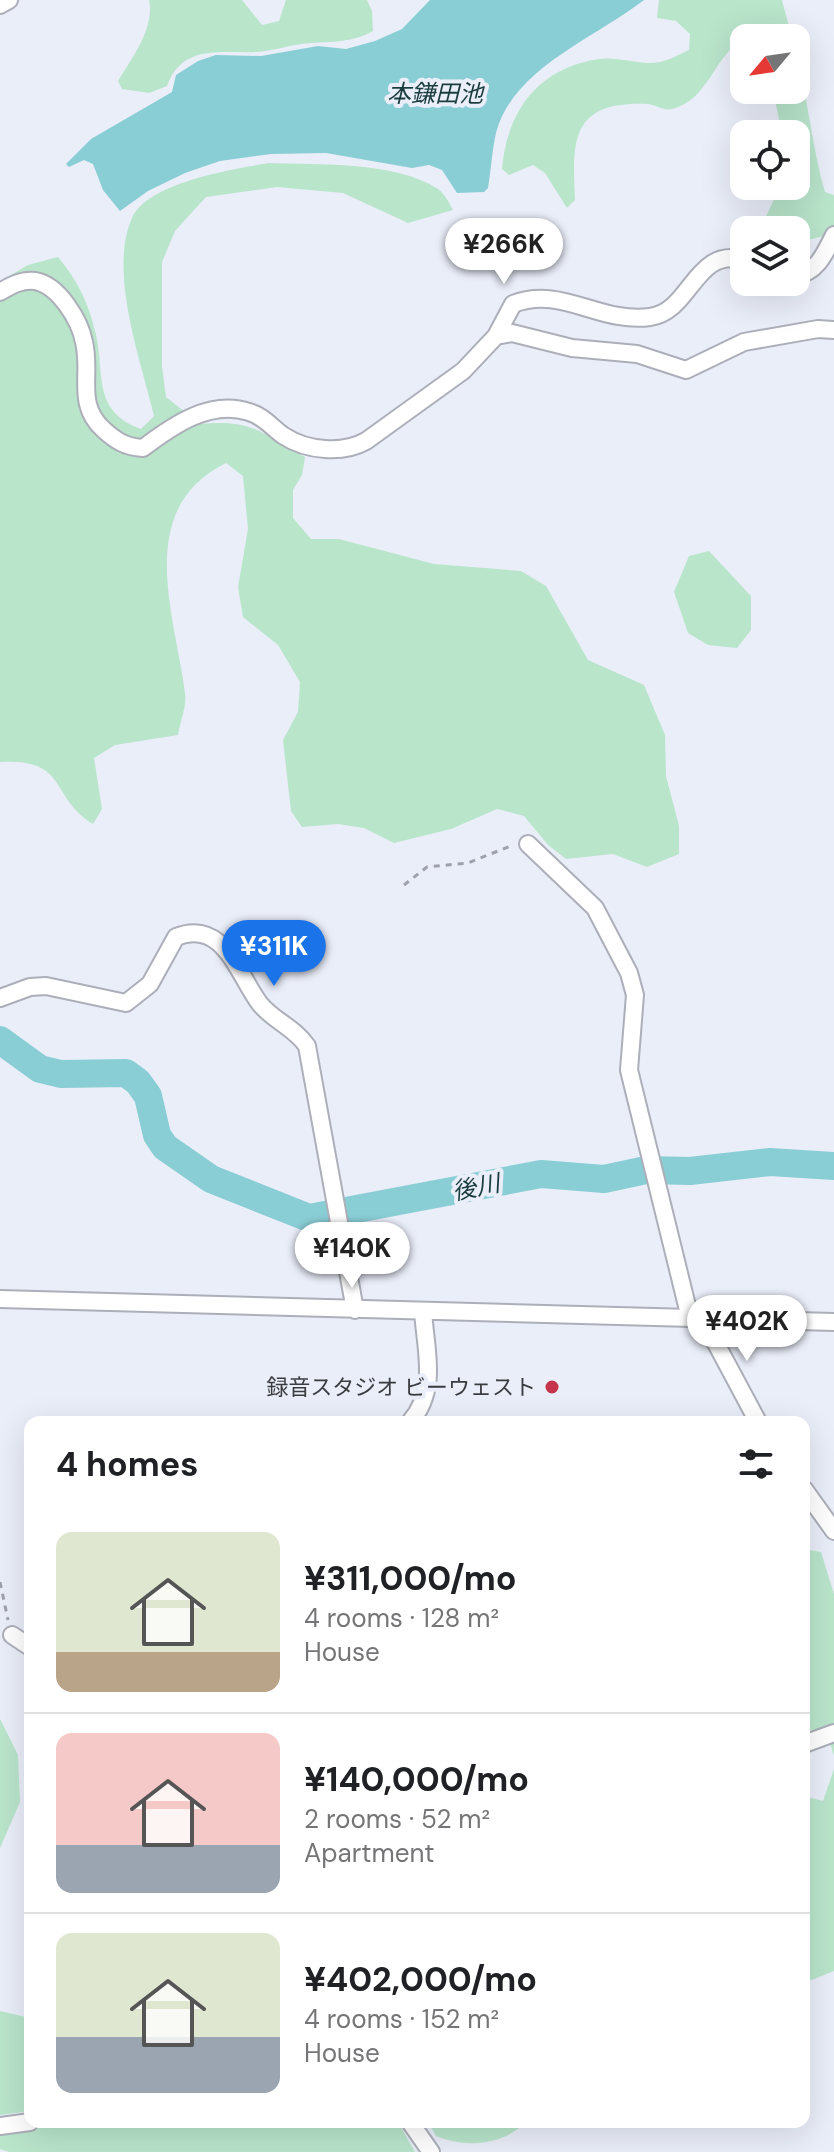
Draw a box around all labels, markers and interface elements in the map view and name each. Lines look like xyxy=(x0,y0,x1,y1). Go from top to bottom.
north arrow xyxy=(730,24,810,104)
map controls xyxy=(730,24,810,296)
water label: 本鎌田池 xyxy=(387,78,485,109)
button: locate xyxy=(730,120,810,200)
button: layers xyxy=(730,216,810,296)
pin: ¥266K xyxy=(448,218,560,286)
text: ¥266K xyxy=(463,227,545,261)
pin: ¥311K xyxy=(218,920,330,988)
text: ¥311K xyxy=(240,929,308,963)
water label: 後川 xyxy=(449,1167,505,1207)
pin: ¥140K xyxy=(296,1222,408,1290)
text: ¥140K xyxy=(313,1231,391,1265)
pin: ¥402K xyxy=(691,1295,803,1363)
text: ¥402K xyxy=(705,1304,789,1338)
place label: 録音スタジオ ビーウェスト xyxy=(266,1373,536,1402)
marker: 録音スタジオ ビーウェスト xyxy=(543,1378,561,1396)
text: 4 homes xyxy=(56,1442,198,1487)
icon: filters xyxy=(734,1442,778,1486)
text: ¥311,000/mo xyxy=(304,1556,517,1601)
icon: home xyxy=(120,1564,216,1660)
text: 4 rooms · 128 m² xyxy=(304,1601,499,1635)
text: House xyxy=(304,1635,380,1669)
text: ¥140,000/mo xyxy=(304,1757,529,1802)
icon: home xyxy=(120,1765,216,1861)
text: 2 rooms · 52 m² xyxy=(304,1802,490,1836)
text: Apartment xyxy=(304,1836,435,1870)
text: ¥402,000/mo xyxy=(304,1957,537,2002)
icon: home xyxy=(120,1965,216,2061)
text: 4 rooms · 152 m² xyxy=(304,2002,499,2036)
text: House xyxy=(304,2036,380,2070)

